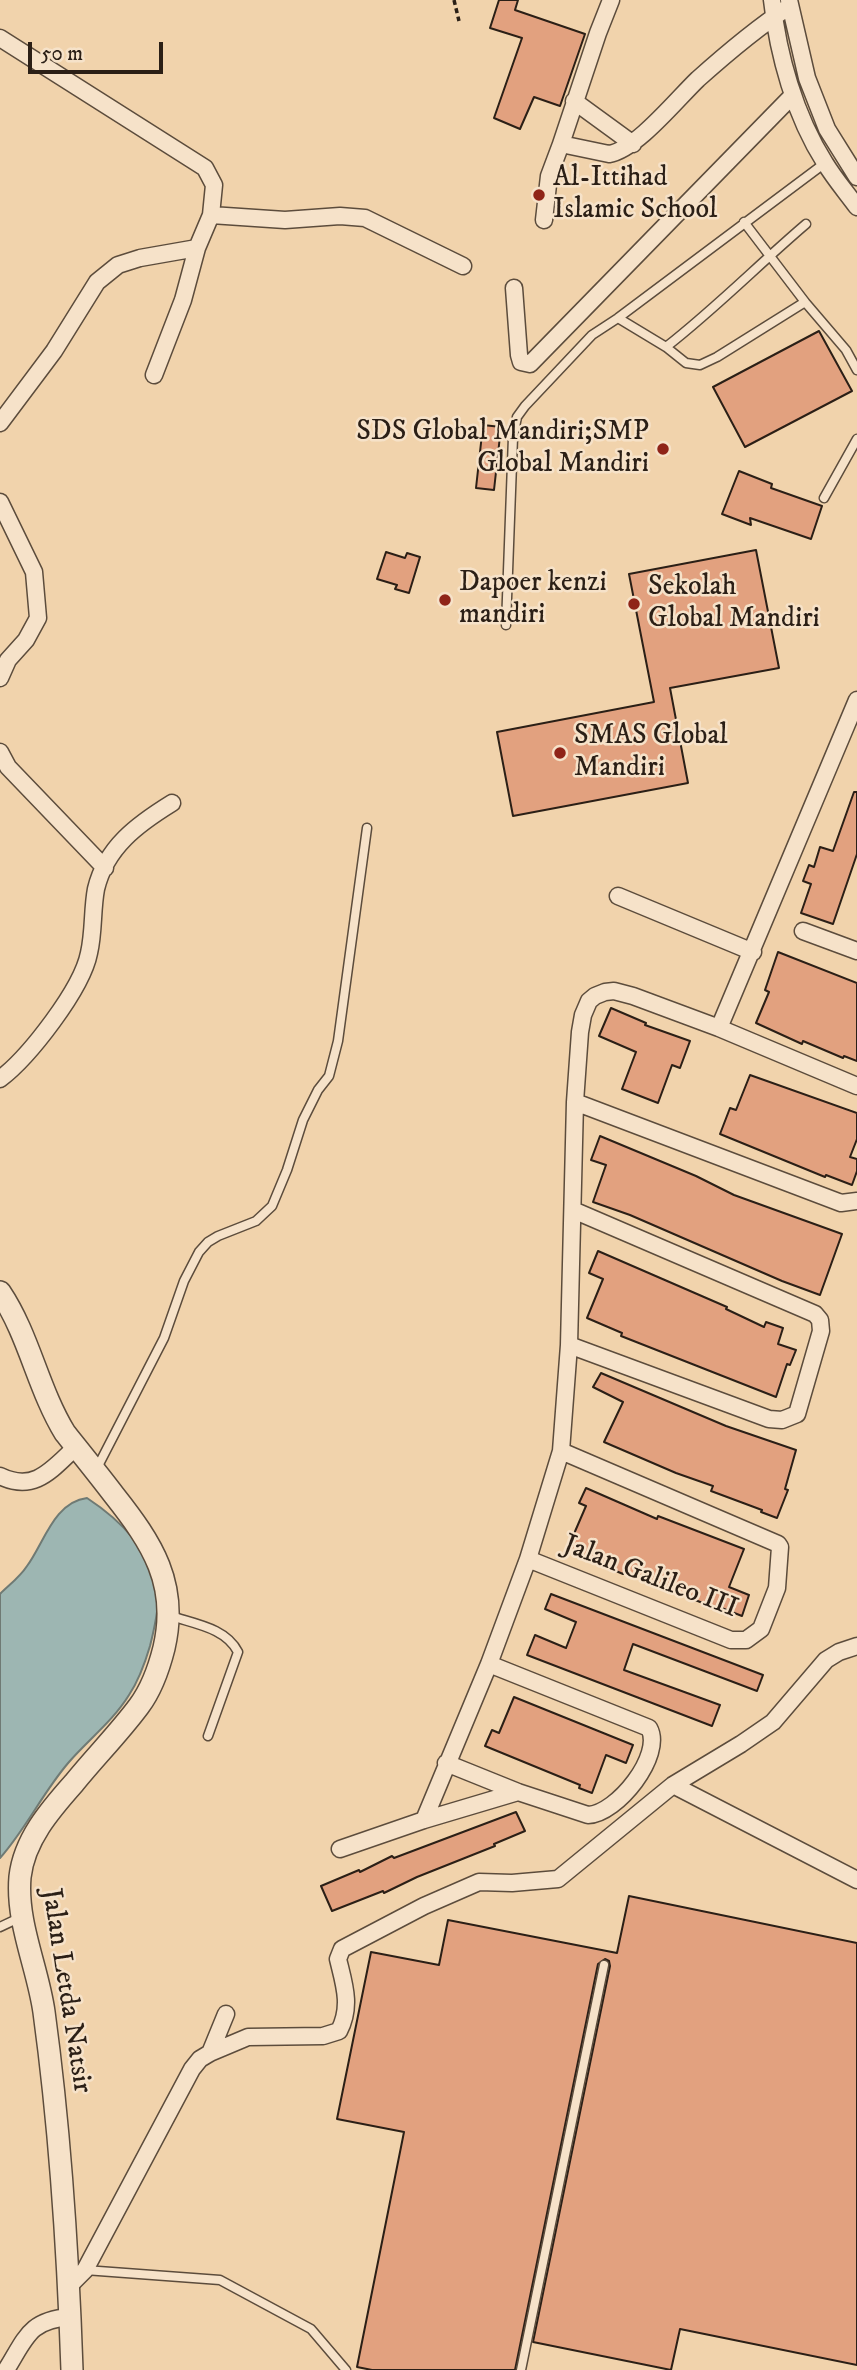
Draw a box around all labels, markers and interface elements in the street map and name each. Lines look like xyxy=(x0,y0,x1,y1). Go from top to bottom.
scale bar xyxy=(32,28,166,72)
text: 50 m xyxy=(41,41,83,67)
place label: Al-Ittihad Islamic School xyxy=(553,162,717,228)
marker: Al-Ittihad Islamic School xyxy=(531,187,547,203)
place label: SDS Global Mandiri;SMP Global Mandiri xyxy=(356,416,649,482)
marker: SDS Global Mandiri;SMP Global Mandiri xyxy=(655,441,671,457)
place label: Dapoer kenzi mandiri xyxy=(459,567,607,633)
place label: Sekolah Global Mandiri xyxy=(648,571,820,637)
marker: Dapoer kenzi mandiri xyxy=(437,592,453,608)
marker: Sekolah Global Mandiri xyxy=(626,596,642,612)
place label: SMAS Global Mandiri xyxy=(574,720,728,786)
marker: SMAS Global Mandiri xyxy=(552,745,568,761)
street label: Jalan Galileo III xyxy=(558,1529,742,1627)
street label: Jalan Letda Natsir xyxy=(32,1887,98,2095)

